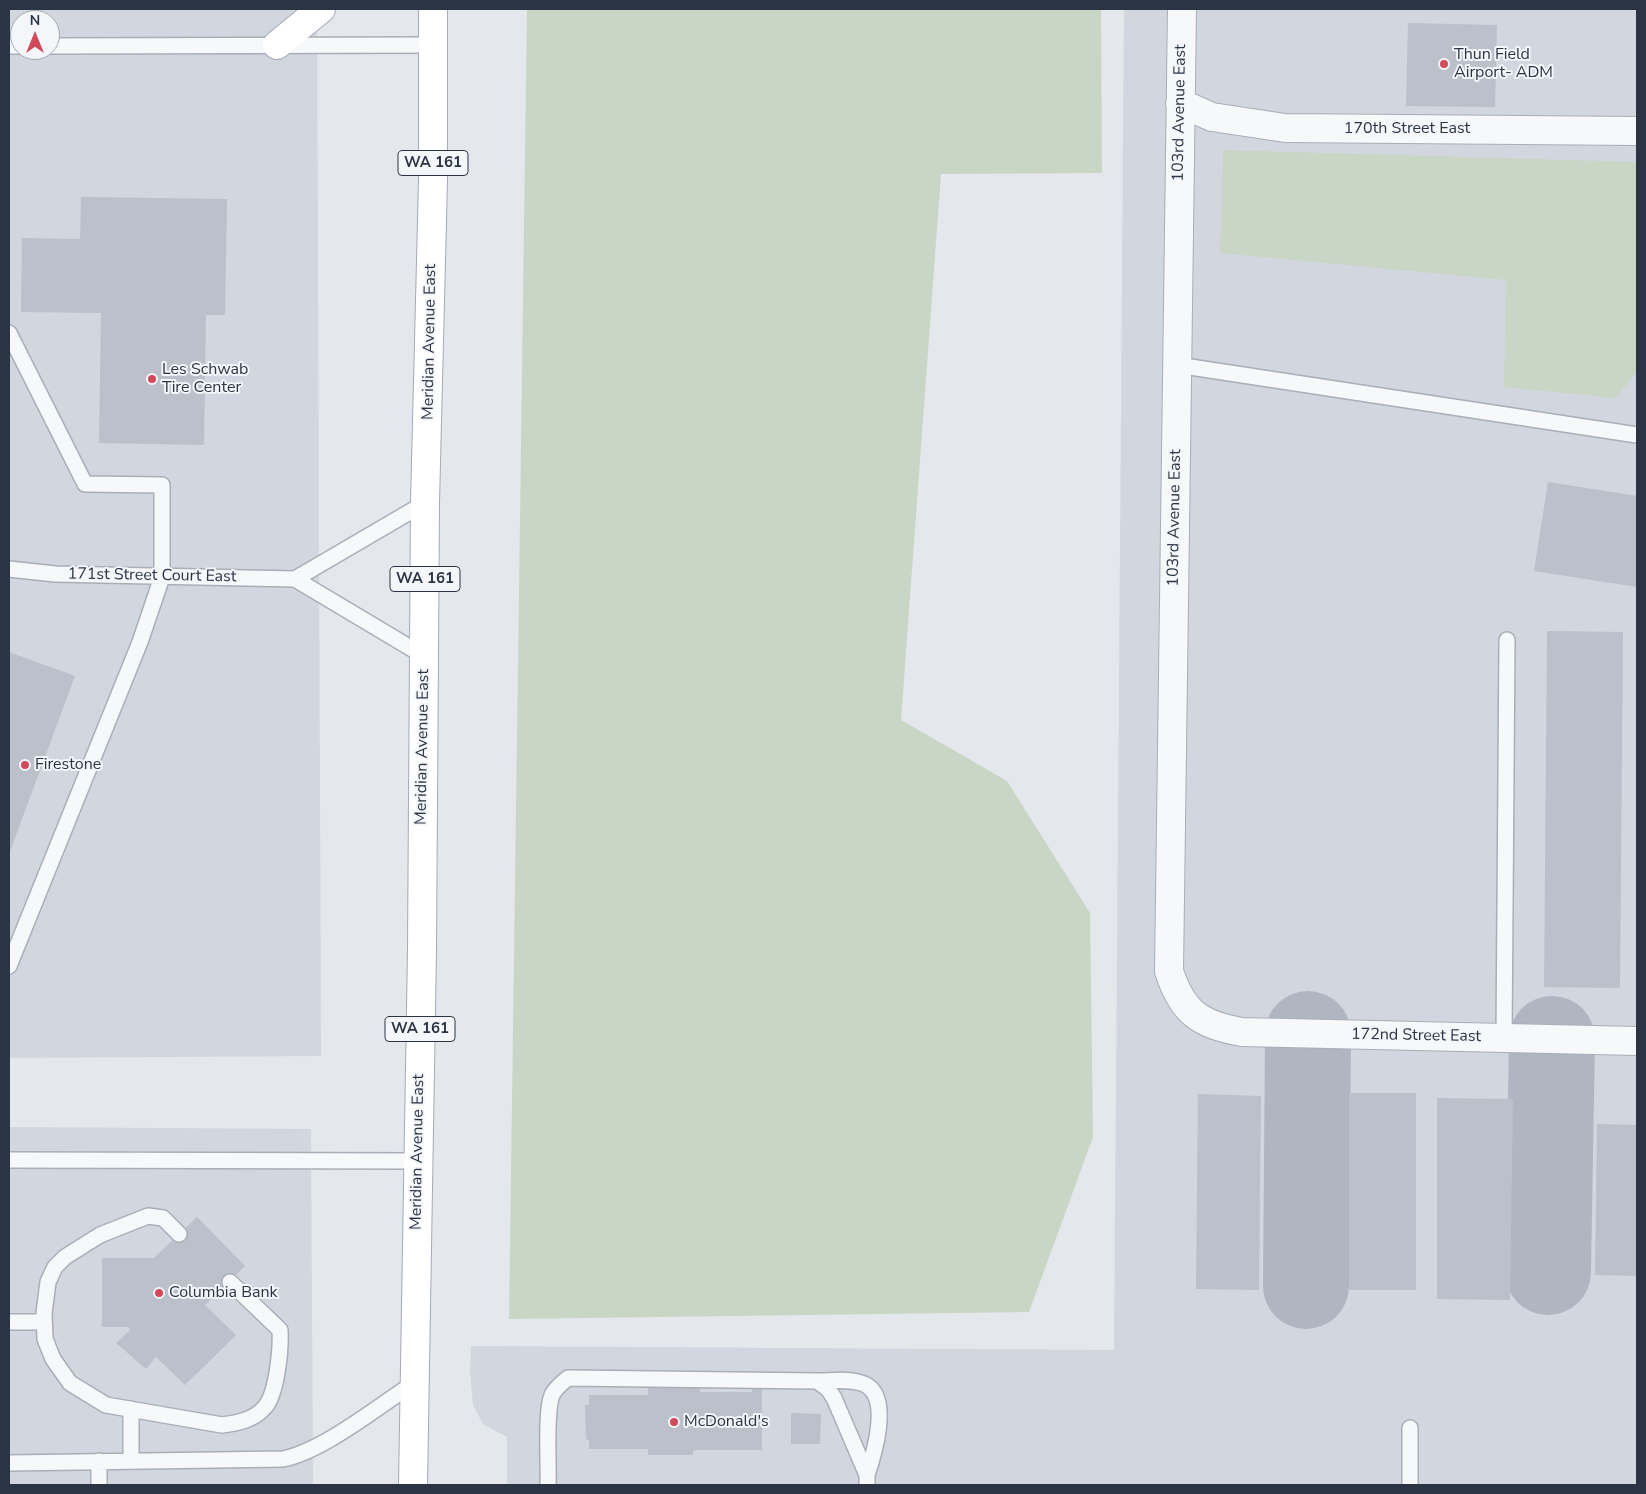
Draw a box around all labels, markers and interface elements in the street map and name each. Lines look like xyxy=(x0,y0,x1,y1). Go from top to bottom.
north arrow xyxy=(10,10,60,60)
text: N xyxy=(30,11,40,30)
street label: 103rd Avenue East xyxy=(1169,44,1191,182)
place label: Thun Field Airport- ADM xyxy=(1454,45,1553,83)
marker: Thun Field Airport- ADM xyxy=(1438,58,1450,70)
street label: 170th Street East xyxy=(1344,119,1470,139)
road number: WA 161 xyxy=(398,150,468,176)
street label: Meridian Avenue East xyxy=(419,264,441,420)
place label: Les Schwab Tire Center xyxy=(162,360,248,398)
marker: Les Schwab Tire Center xyxy=(146,373,158,385)
street label: 103rd Avenue East xyxy=(1164,449,1186,587)
street label: 171st Street Court East xyxy=(67,565,237,587)
road number: WA 161 xyxy=(390,566,460,592)
street label: Meridian Avenue East xyxy=(412,669,434,825)
place label: Firestone xyxy=(35,755,101,775)
marker: Firestone xyxy=(19,759,31,771)
road number: WA 161 xyxy=(385,1016,455,1042)
street label: 172nd Street East xyxy=(1351,1025,1481,1047)
street label: Meridian Avenue East xyxy=(407,1074,429,1230)
place label: Columbia Bank xyxy=(169,1283,278,1303)
marker: Columbia Bank xyxy=(153,1287,165,1299)
place label: McDonald's xyxy=(684,1412,769,1432)
marker: McDonald's xyxy=(668,1416,680,1428)

